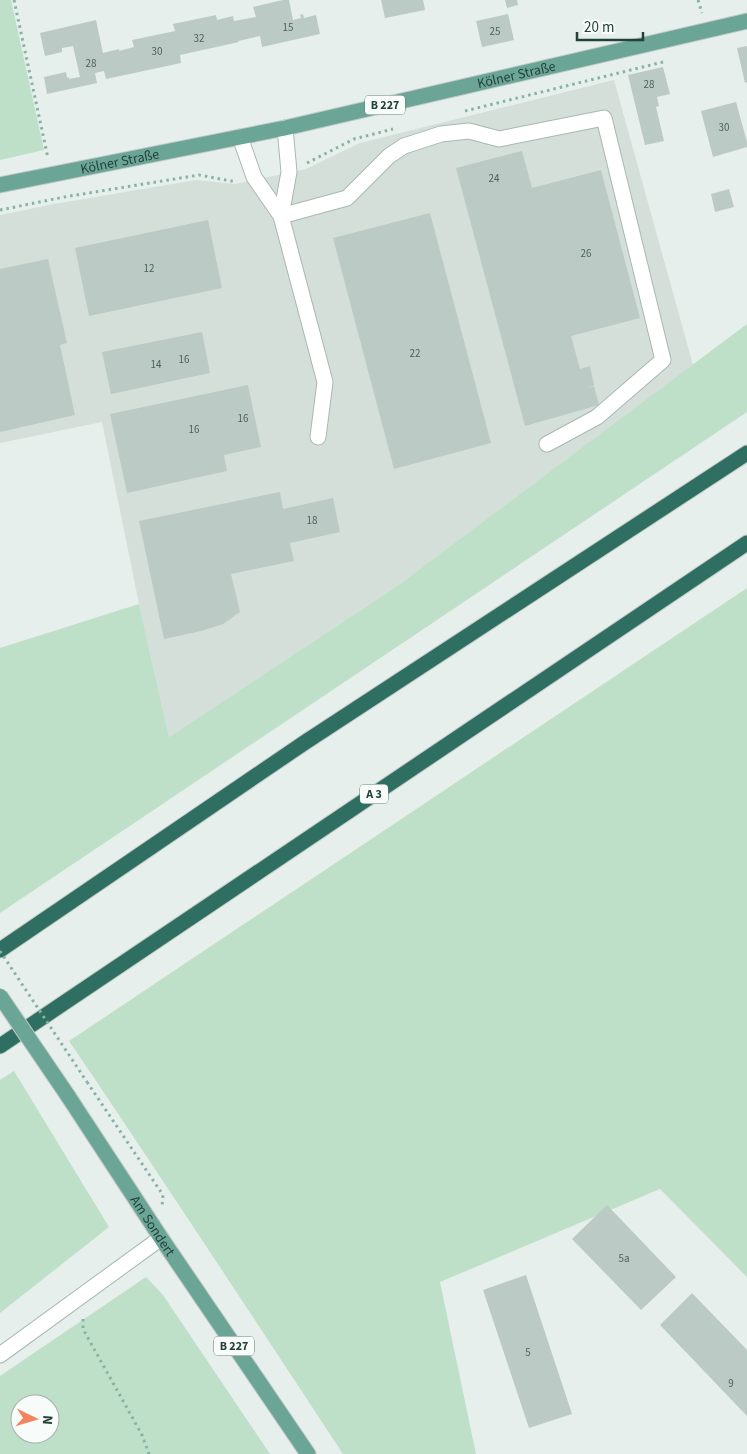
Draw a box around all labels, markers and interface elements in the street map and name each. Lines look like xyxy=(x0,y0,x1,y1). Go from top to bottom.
scale bar xyxy=(577,10,643,42)
text: 20 m xyxy=(584,17,614,38)
house number: 15 xyxy=(283,20,293,35)
house number: 25 xyxy=(490,24,500,39)
house number: 32 xyxy=(194,31,204,46)
house number: 30 xyxy=(152,44,162,59)
house number: 28 xyxy=(86,56,97,71)
street label: Kölner Straße xyxy=(475,57,558,94)
house number: 28 xyxy=(644,77,655,92)
road number: B 227 xyxy=(365,96,405,114)
house number: 30 xyxy=(719,120,729,135)
street label: Kölner Straße xyxy=(79,144,161,180)
house number: 24 xyxy=(489,171,500,186)
house number: 26 xyxy=(581,246,592,261)
house number: 12 xyxy=(144,261,154,276)
house number: 22 xyxy=(410,346,420,361)
house number: 16 xyxy=(179,352,190,367)
house number: 14 xyxy=(151,357,162,372)
house number: 16 xyxy=(238,411,249,426)
house number: 16 xyxy=(189,422,200,437)
house number: 18 xyxy=(307,513,318,528)
road number: A 3 xyxy=(360,784,388,804)
street label: Am Sondert xyxy=(125,1192,180,1261)
house number: 5a xyxy=(618,1251,630,1266)
road number: B 227 xyxy=(214,1336,254,1355)
house number: 5 xyxy=(525,1345,531,1360)
house number: 9 xyxy=(728,1376,734,1391)
north arrow xyxy=(10,1394,60,1444)
text: N xyxy=(37,1415,57,1426)

